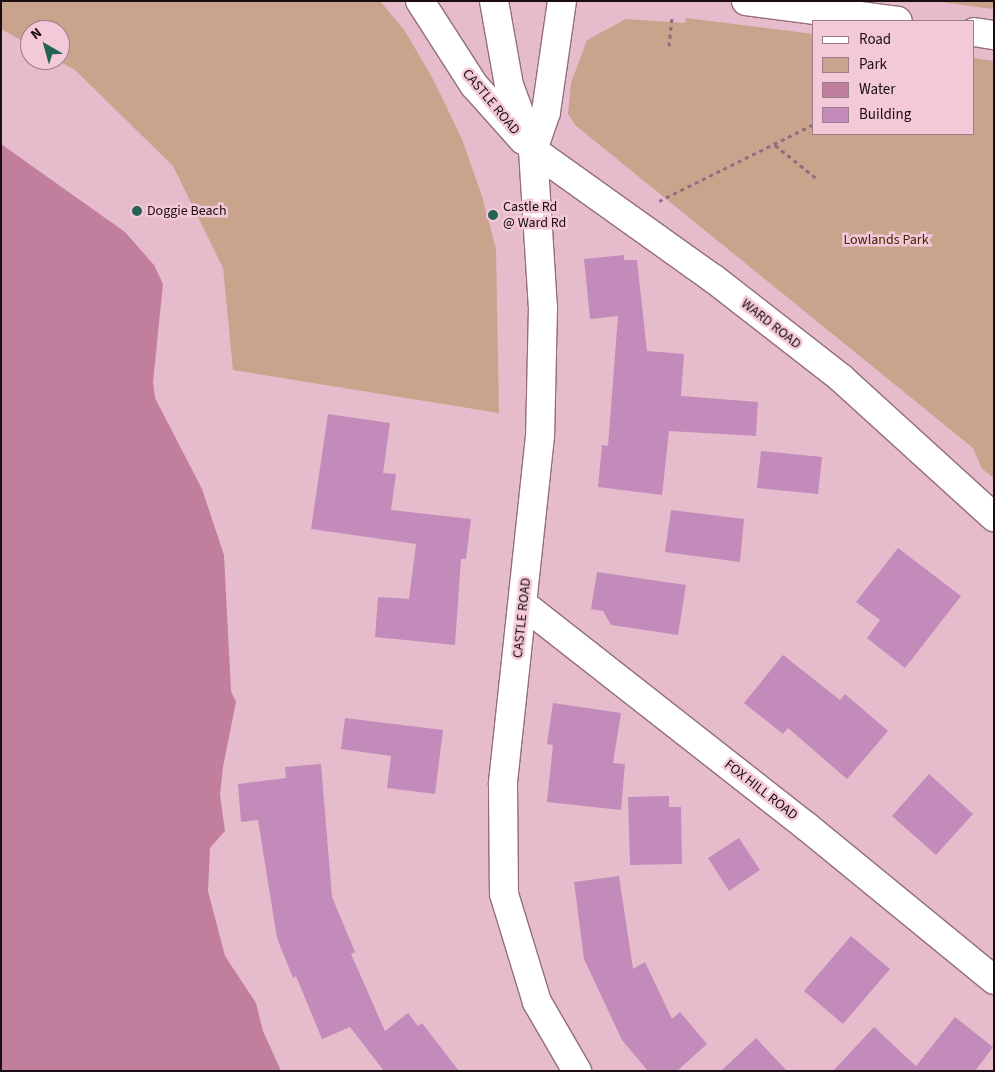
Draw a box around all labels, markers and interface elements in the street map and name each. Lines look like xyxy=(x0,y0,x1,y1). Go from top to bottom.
north arrow xyxy=(20,20,70,70)
legend xyxy=(812,20,975,135)
text: N xyxy=(27,23,46,45)
text: Road xyxy=(859,29,891,50)
text: Park xyxy=(859,54,887,75)
street label: CASTLE ROAD xyxy=(459,66,523,138)
text: Water xyxy=(859,79,895,100)
text: Building xyxy=(859,104,911,125)
place label: Castle Rd @ Ward Rd xyxy=(503,199,566,232)
place label: Doggie Beach xyxy=(147,203,227,219)
marker: Doggie Beach xyxy=(131,205,143,217)
marker: Castle Rd @ Ward Rd xyxy=(487,209,499,221)
park label: Lowlands Park xyxy=(843,232,929,248)
street label: WARD ROAD xyxy=(738,295,804,353)
street label: CASTLE ROAD xyxy=(509,577,535,659)
street label: FOX HILL ROAD xyxy=(721,756,801,824)

